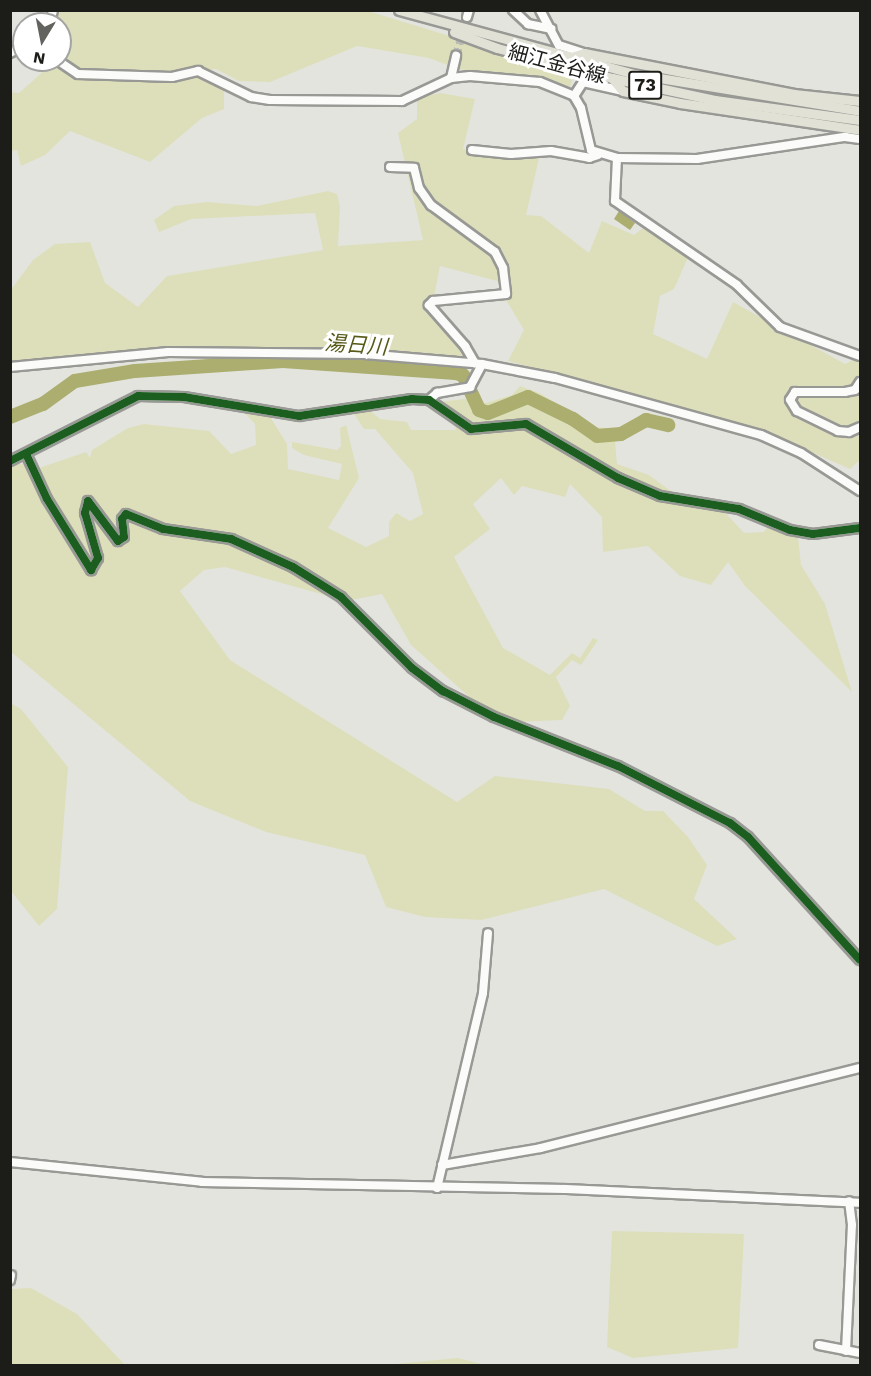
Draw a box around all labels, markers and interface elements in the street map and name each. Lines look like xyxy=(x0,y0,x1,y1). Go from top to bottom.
north arrow xyxy=(12,12,72,72)
street label: 細江金谷線 xyxy=(506,39,608,89)
text: N xyxy=(32,48,47,69)
road number: 73 xyxy=(627,70,663,100)
water label: 湯日川 xyxy=(324,330,388,360)

